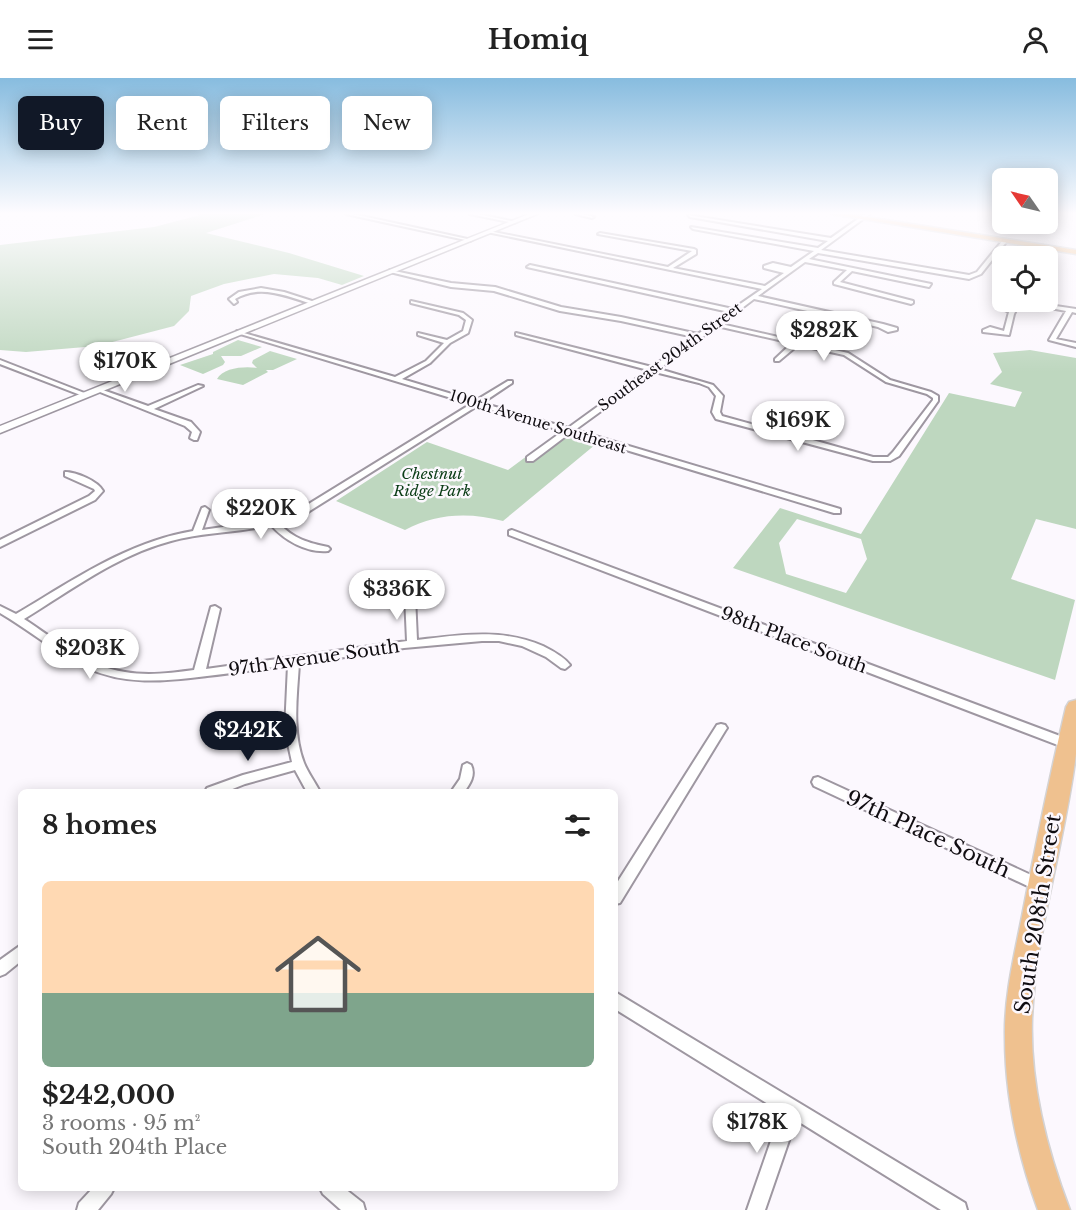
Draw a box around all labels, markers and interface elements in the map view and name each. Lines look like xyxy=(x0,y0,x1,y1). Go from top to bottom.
icon: menu xyxy=(24,23,57,56)
text: Homiq xyxy=(488,23,588,56)
icon: person xyxy=(1019,23,1052,56)
chip: Buy xyxy=(18,96,104,150)
chip: Rent xyxy=(116,96,208,150)
chip: Filters xyxy=(220,96,330,150)
chip: New xyxy=(342,96,432,150)
north arrow xyxy=(992,168,1058,234)
map controls xyxy=(992,168,1058,312)
button: locate xyxy=(992,246,1058,312)
street label: Southeast 204th Street xyxy=(594,298,746,415)
pin: $282K xyxy=(782,311,866,362)
text: $282K xyxy=(790,318,858,342)
pin: $170K xyxy=(83,342,167,393)
text: $170K xyxy=(93,349,157,373)
street label: 100th Avenue Southeast xyxy=(447,386,629,458)
pin: $169K xyxy=(756,401,840,452)
text: $169K xyxy=(766,408,831,432)
park label: Chestnut Ridge Park xyxy=(392,464,471,500)
pin: $220K xyxy=(219,489,303,540)
text: $220K xyxy=(226,496,296,520)
pin: $336K xyxy=(355,570,439,621)
text: $336K xyxy=(363,577,431,601)
street label: 98th Place South xyxy=(718,602,870,678)
pin: $203K xyxy=(48,629,132,680)
street label: 97th Avenue South xyxy=(227,635,401,681)
text: $203K xyxy=(55,636,125,660)
pin: $242K xyxy=(206,711,290,762)
text: $242K xyxy=(214,718,282,742)
street label: 97th Place South xyxy=(842,785,1014,883)
text: 8 homes xyxy=(42,809,157,841)
icon: filters xyxy=(561,809,594,842)
street label: South 208th Street xyxy=(1009,812,1067,1016)
icon: home xyxy=(264,920,372,1028)
text: $242,000 xyxy=(42,1079,175,1111)
pin: $178K xyxy=(715,1103,799,1154)
text: $178K xyxy=(726,1110,788,1134)
text: 3 rooms · 95 m² xyxy=(42,1111,200,1135)
text: South 204th Place xyxy=(42,1135,227,1159)

